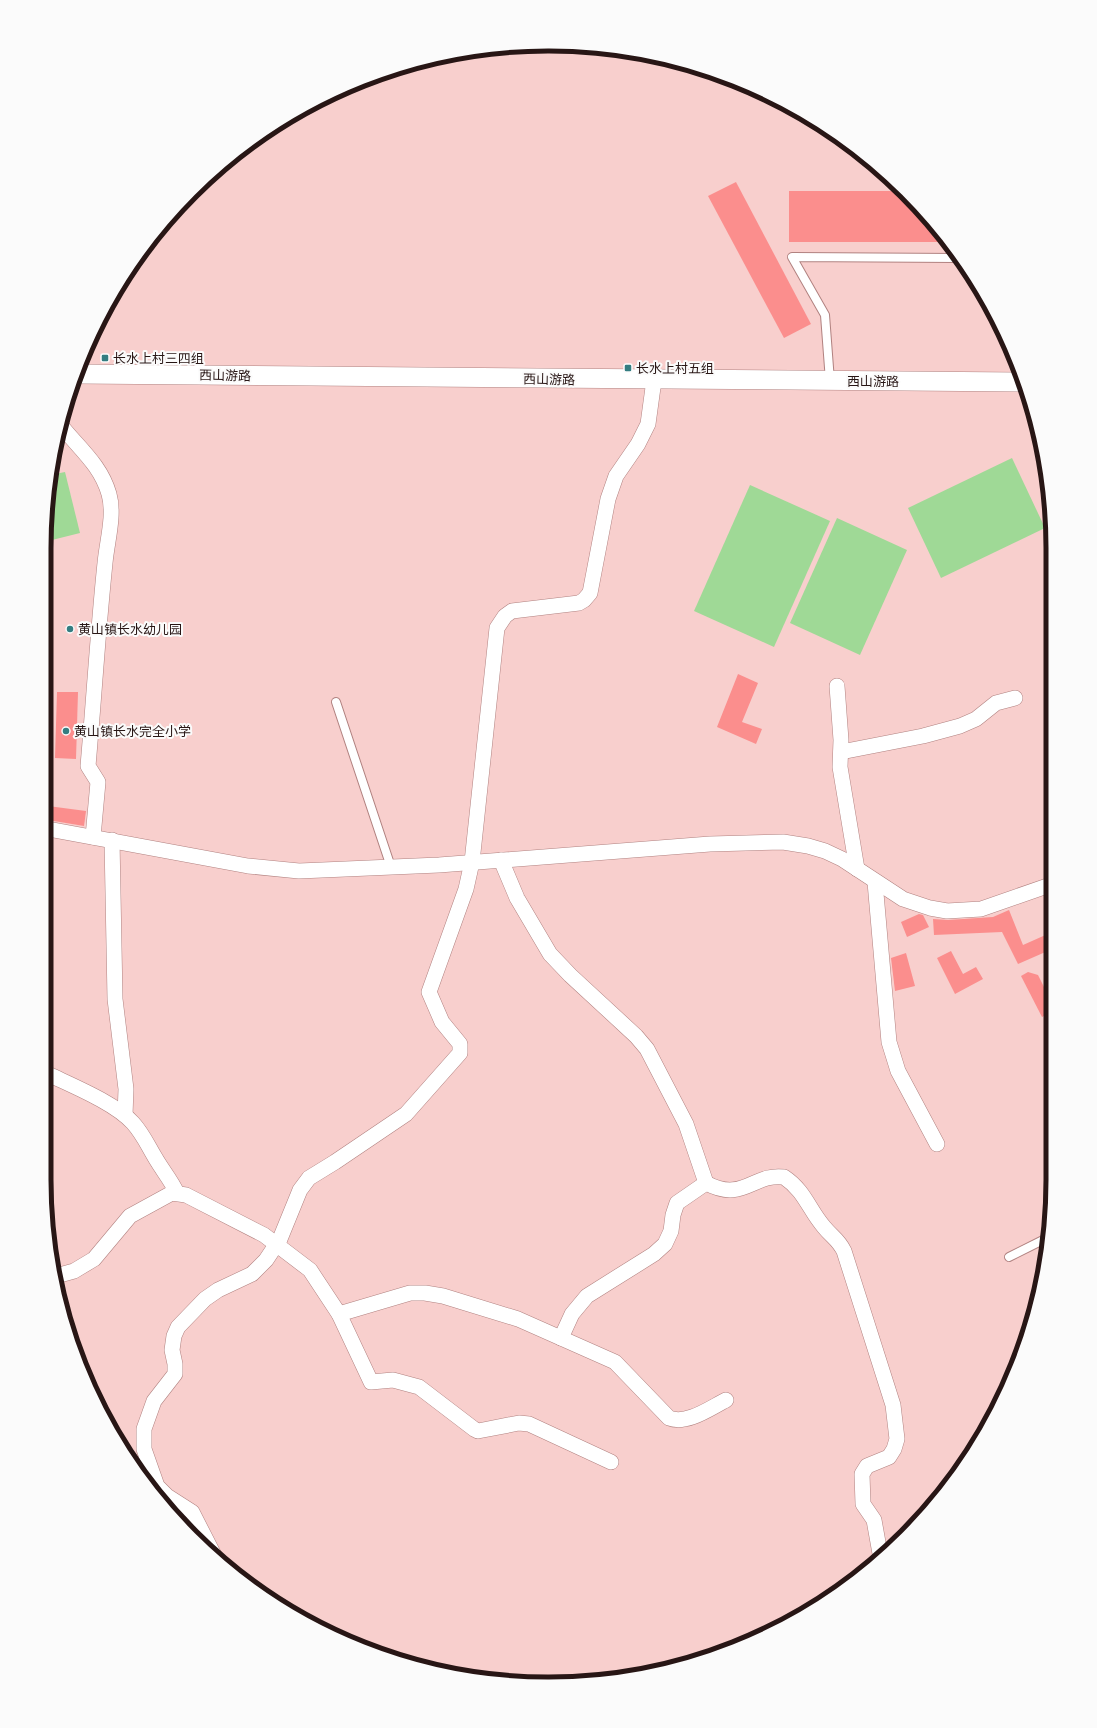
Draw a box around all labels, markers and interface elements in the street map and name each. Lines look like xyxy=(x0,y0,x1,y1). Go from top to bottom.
place label: 长水上村三四组 xyxy=(113,351,204,365)
marker: 长水上村三四组 xyxy=(100,353,110,363)
place label: 长水上村五组 xyxy=(636,361,714,375)
marker: 长水上村五组 xyxy=(623,363,633,373)
street label: 西山游路 xyxy=(199,368,251,382)
street label: 西山游路 xyxy=(523,372,575,386)
street label: 西山游路 xyxy=(847,374,899,388)
place label: 黄山镇长水幼儿园 xyxy=(78,622,182,636)
marker: 黄山镇长水幼儿园 xyxy=(65,624,75,634)
place label: 黄山镇长水完全小学 xyxy=(74,724,191,738)
marker: 黄山镇长水完全小学 xyxy=(61,726,71,736)

